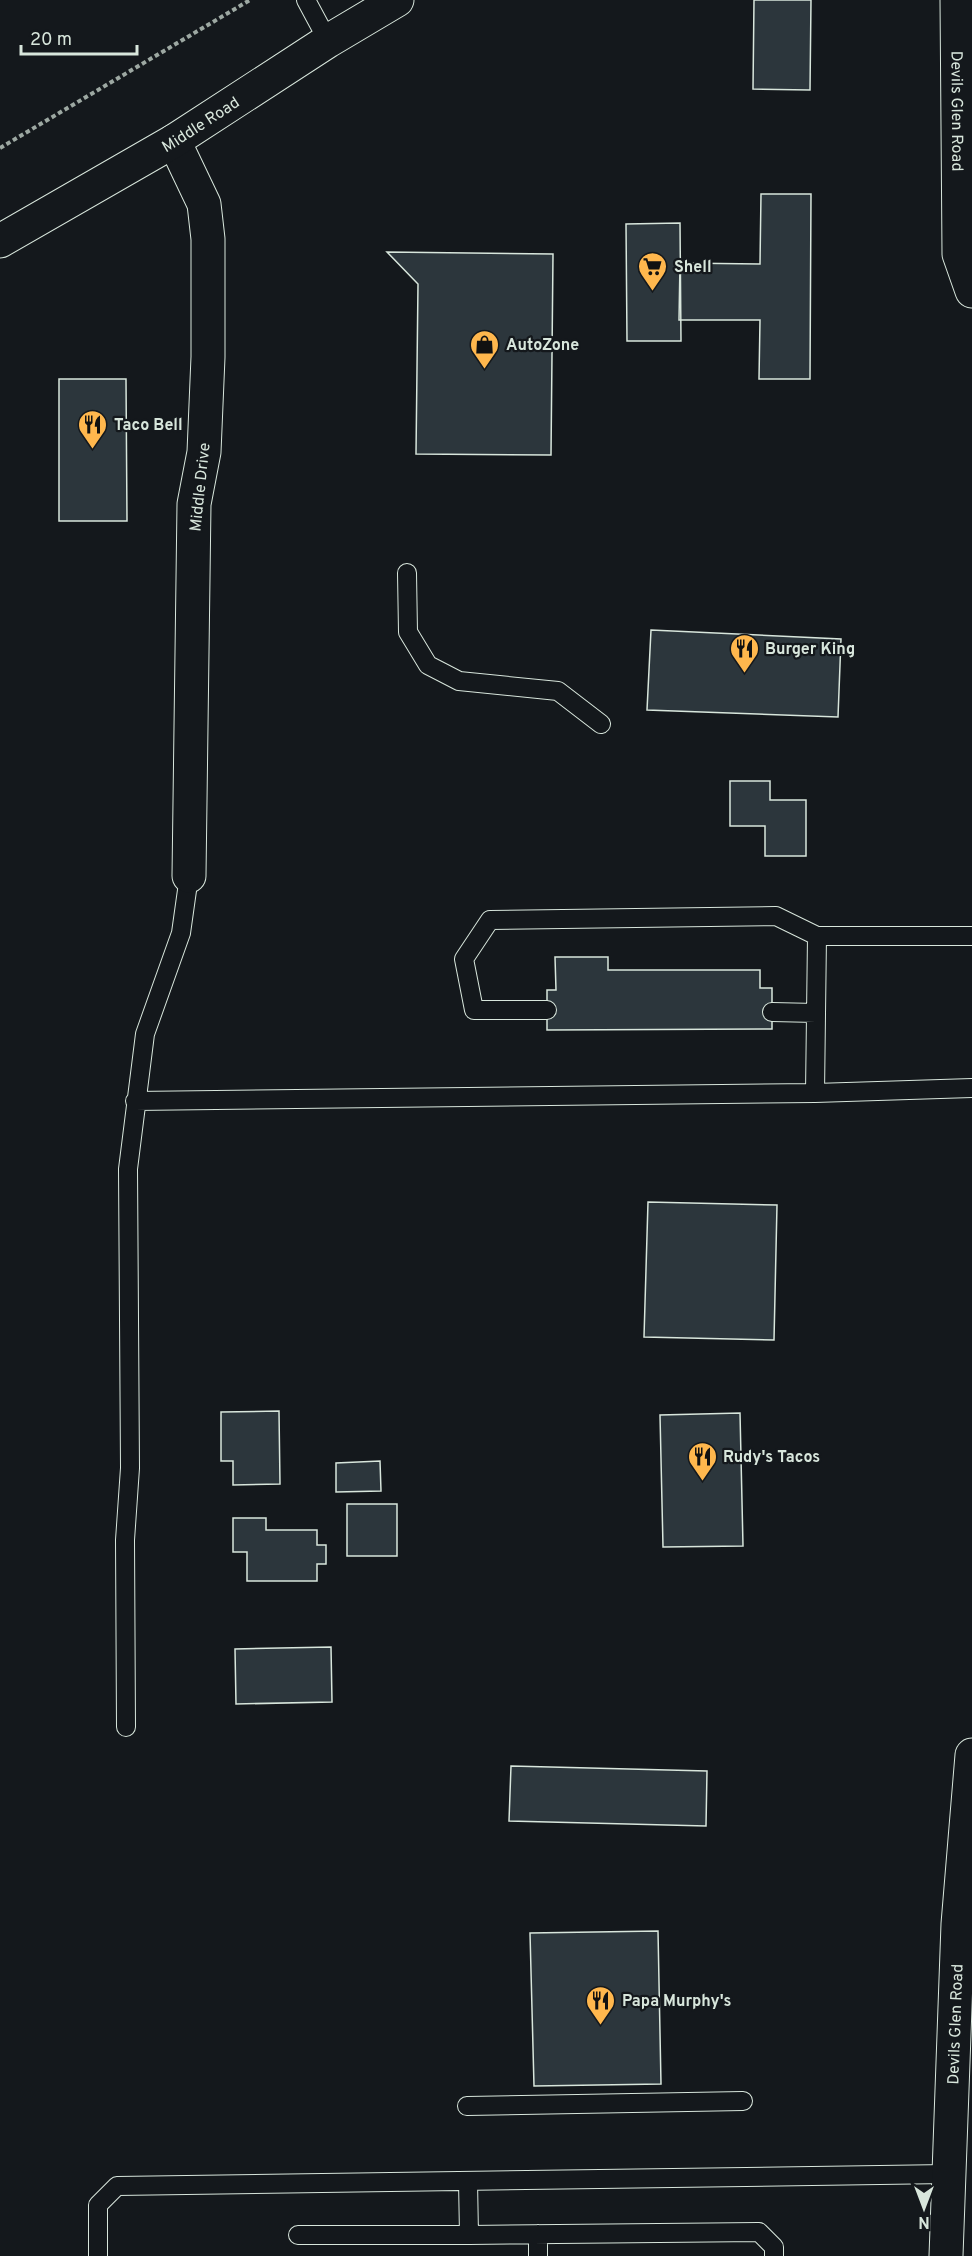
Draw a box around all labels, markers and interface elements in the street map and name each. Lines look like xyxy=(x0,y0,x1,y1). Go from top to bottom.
scale bar xyxy=(21,18,136,56)
text: 20 m xyxy=(30,29,72,52)
street label: Devils Glen Road xyxy=(945,51,966,171)
street label: Middle Road xyxy=(159,93,244,158)
supermarket icon: Shell xyxy=(637,250,669,292)
place label: Shell xyxy=(674,258,712,278)
shop icon: AutoZone xyxy=(469,328,501,370)
place label: AutoZone xyxy=(506,336,579,356)
restaurant icon: Taco Bell xyxy=(77,408,109,450)
place label: Taco Bell xyxy=(114,416,183,436)
street label: Middle Drive xyxy=(186,442,216,533)
restaurant icon: Burger King xyxy=(728,632,760,674)
place label: Burger King xyxy=(765,640,855,660)
restaurant icon: Rudy's Tacos xyxy=(686,1440,718,1482)
place label: Rudy's Tacos xyxy=(723,1448,820,1468)
street label: Devils Glen Road xyxy=(944,1964,969,2085)
restaurant icon: Papa Murphy's xyxy=(585,1984,617,2026)
place label: Papa Murphy's xyxy=(622,1992,732,2012)
north arrow xyxy=(894,2178,954,2238)
text: N xyxy=(918,2211,930,2231)

